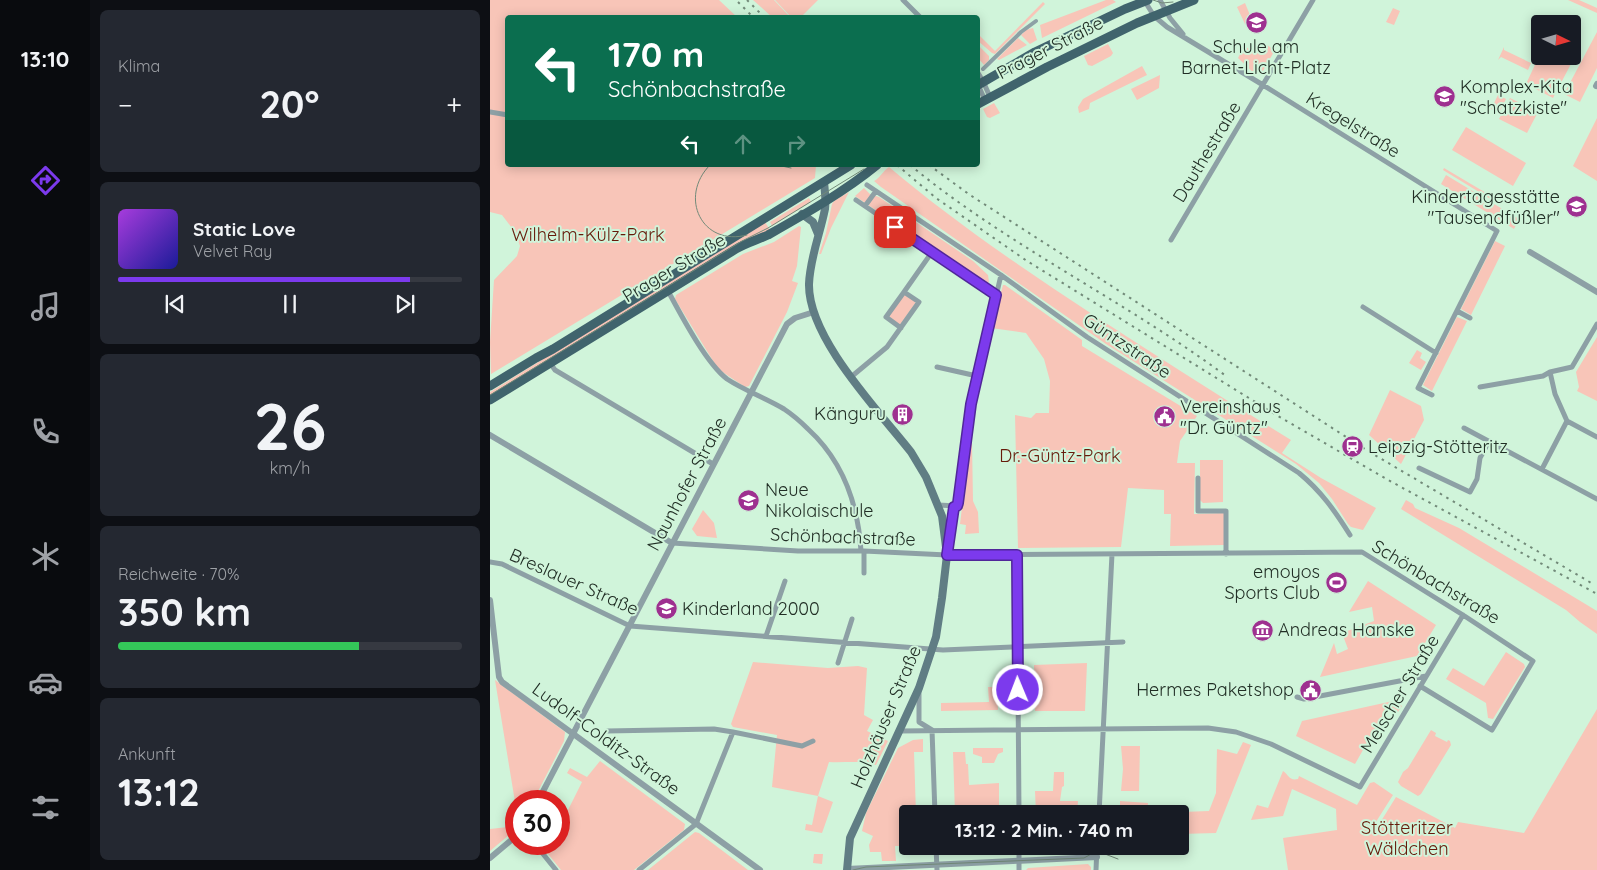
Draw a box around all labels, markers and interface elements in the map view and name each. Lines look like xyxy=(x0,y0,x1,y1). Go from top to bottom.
school or university icon: Schule am Barnet-Licht-Platz xyxy=(1244,10,1268,34)
street label: Prager Straße xyxy=(993,11,1107,84)
north arrow xyxy=(1531,15,1581,65)
map controls xyxy=(1531,15,1581,65)
text: 170 m xyxy=(608,32,704,76)
icon: left xyxy=(525,35,590,100)
place label: Schule am Barnet-Licht-Platz xyxy=(1181,35,1331,79)
text: 13:10 xyxy=(21,45,69,73)
text: Klima xyxy=(118,56,160,76)
text: Schönbachstraße xyxy=(608,75,786,103)
place label: Komplex-Kita "Schatzkiste" xyxy=(1460,75,1573,119)
text: 20° xyxy=(259,80,319,128)
school or university icon: Komplex-Kita "Schatzkiste" xyxy=(1432,85,1456,109)
street label: Kregelstraße xyxy=(1302,86,1405,163)
text: − xyxy=(118,87,133,122)
text: + xyxy=(446,87,462,122)
street label: Dauthestraße xyxy=(1167,97,1246,206)
icon: left xyxy=(676,130,704,158)
icon: ahead xyxy=(729,130,757,158)
icon: right xyxy=(782,130,810,158)
icon: directions xyxy=(28,163,63,198)
place label: Kindertagesstätte "Tausendfüßler" xyxy=(1411,185,1560,229)
school or university icon: Kindertagesstätte "Tausendfüßler" xyxy=(1564,195,1588,219)
pin xyxy=(874,206,916,248)
icon: arrive xyxy=(881,213,909,241)
text: Static Love xyxy=(193,217,296,241)
park label: Wilhelm-Külz-Park xyxy=(511,223,665,246)
street label: Prager Straße xyxy=(618,228,729,307)
text: Velvet Ray xyxy=(193,241,272,261)
icon: music xyxy=(28,289,63,324)
icon: previous xyxy=(161,290,189,318)
icon: pause xyxy=(276,290,304,318)
icon: next xyxy=(391,290,419,318)
street label: Güntzstraße xyxy=(1079,308,1176,383)
text: 26 xyxy=(254,385,326,466)
place label: Vereinshaus "Dr. Güntz" xyxy=(1180,395,1281,439)
place label: Känguru xyxy=(814,402,886,425)
building icon: Känguru xyxy=(890,402,914,426)
public building icon: Vereinshaus "Dr. Güntz" xyxy=(1152,405,1176,429)
street label: Naunhofer Straße xyxy=(642,413,732,555)
icon: phone xyxy=(28,414,63,449)
station icon: Leipzig-Stötteritz xyxy=(1340,435,1364,459)
place label: Leipzig-Stötteritz xyxy=(1368,435,1508,458)
park label: Dr.-Güntz-Park xyxy=(999,444,1121,467)
text: km/h xyxy=(270,458,310,478)
place label: Neue Nikolaischule xyxy=(765,478,873,522)
school or university icon: Neue Nikolaischule xyxy=(737,488,761,512)
street label: Schönbachstraße xyxy=(770,522,916,551)
street label: Schönbachstraße xyxy=(1368,534,1505,629)
icon: climate xyxy=(28,539,63,574)
street label: Breslauer Straße xyxy=(506,543,642,620)
place label: emoyos Sports Club xyxy=(1224,560,1320,604)
text: Reichweite · 70% xyxy=(118,564,239,584)
sports icon: emoyos Sports Club xyxy=(1324,570,1348,594)
text: 350 km xyxy=(118,588,251,636)
school or university icon: Kinderland 2000 xyxy=(654,597,678,621)
place label: Kinderland 2000 xyxy=(682,597,820,620)
museum icon: Andreas Hanske xyxy=(1250,618,1274,642)
place label: Andreas Hanske xyxy=(1278,618,1414,641)
street label: Melscher Straße xyxy=(1355,630,1444,757)
street label: Holzhäuser Straße xyxy=(845,642,926,792)
position arrow xyxy=(991,663,1043,715)
icon: car xyxy=(28,665,63,700)
street label: Ludolf-Colditz-Straße xyxy=(528,677,685,800)
place label: Hermes Paketshop xyxy=(1136,678,1294,701)
public building icon: Hermes Paketshop xyxy=(1298,678,1322,702)
text: Ankunft xyxy=(118,744,176,764)
text: 13:12 xyxy=(118,768,200,816)
icon: filters xyxy=(28,790,63,825)
speed limit sign: 30 xyxy=(505,790,570,855)
park label: Stötteritzer Wäldchen xyxy=(1361,816,1453,860)
text: 13:12 · 2 Min. · 740 m xyxy=(955,818,1133,842)

